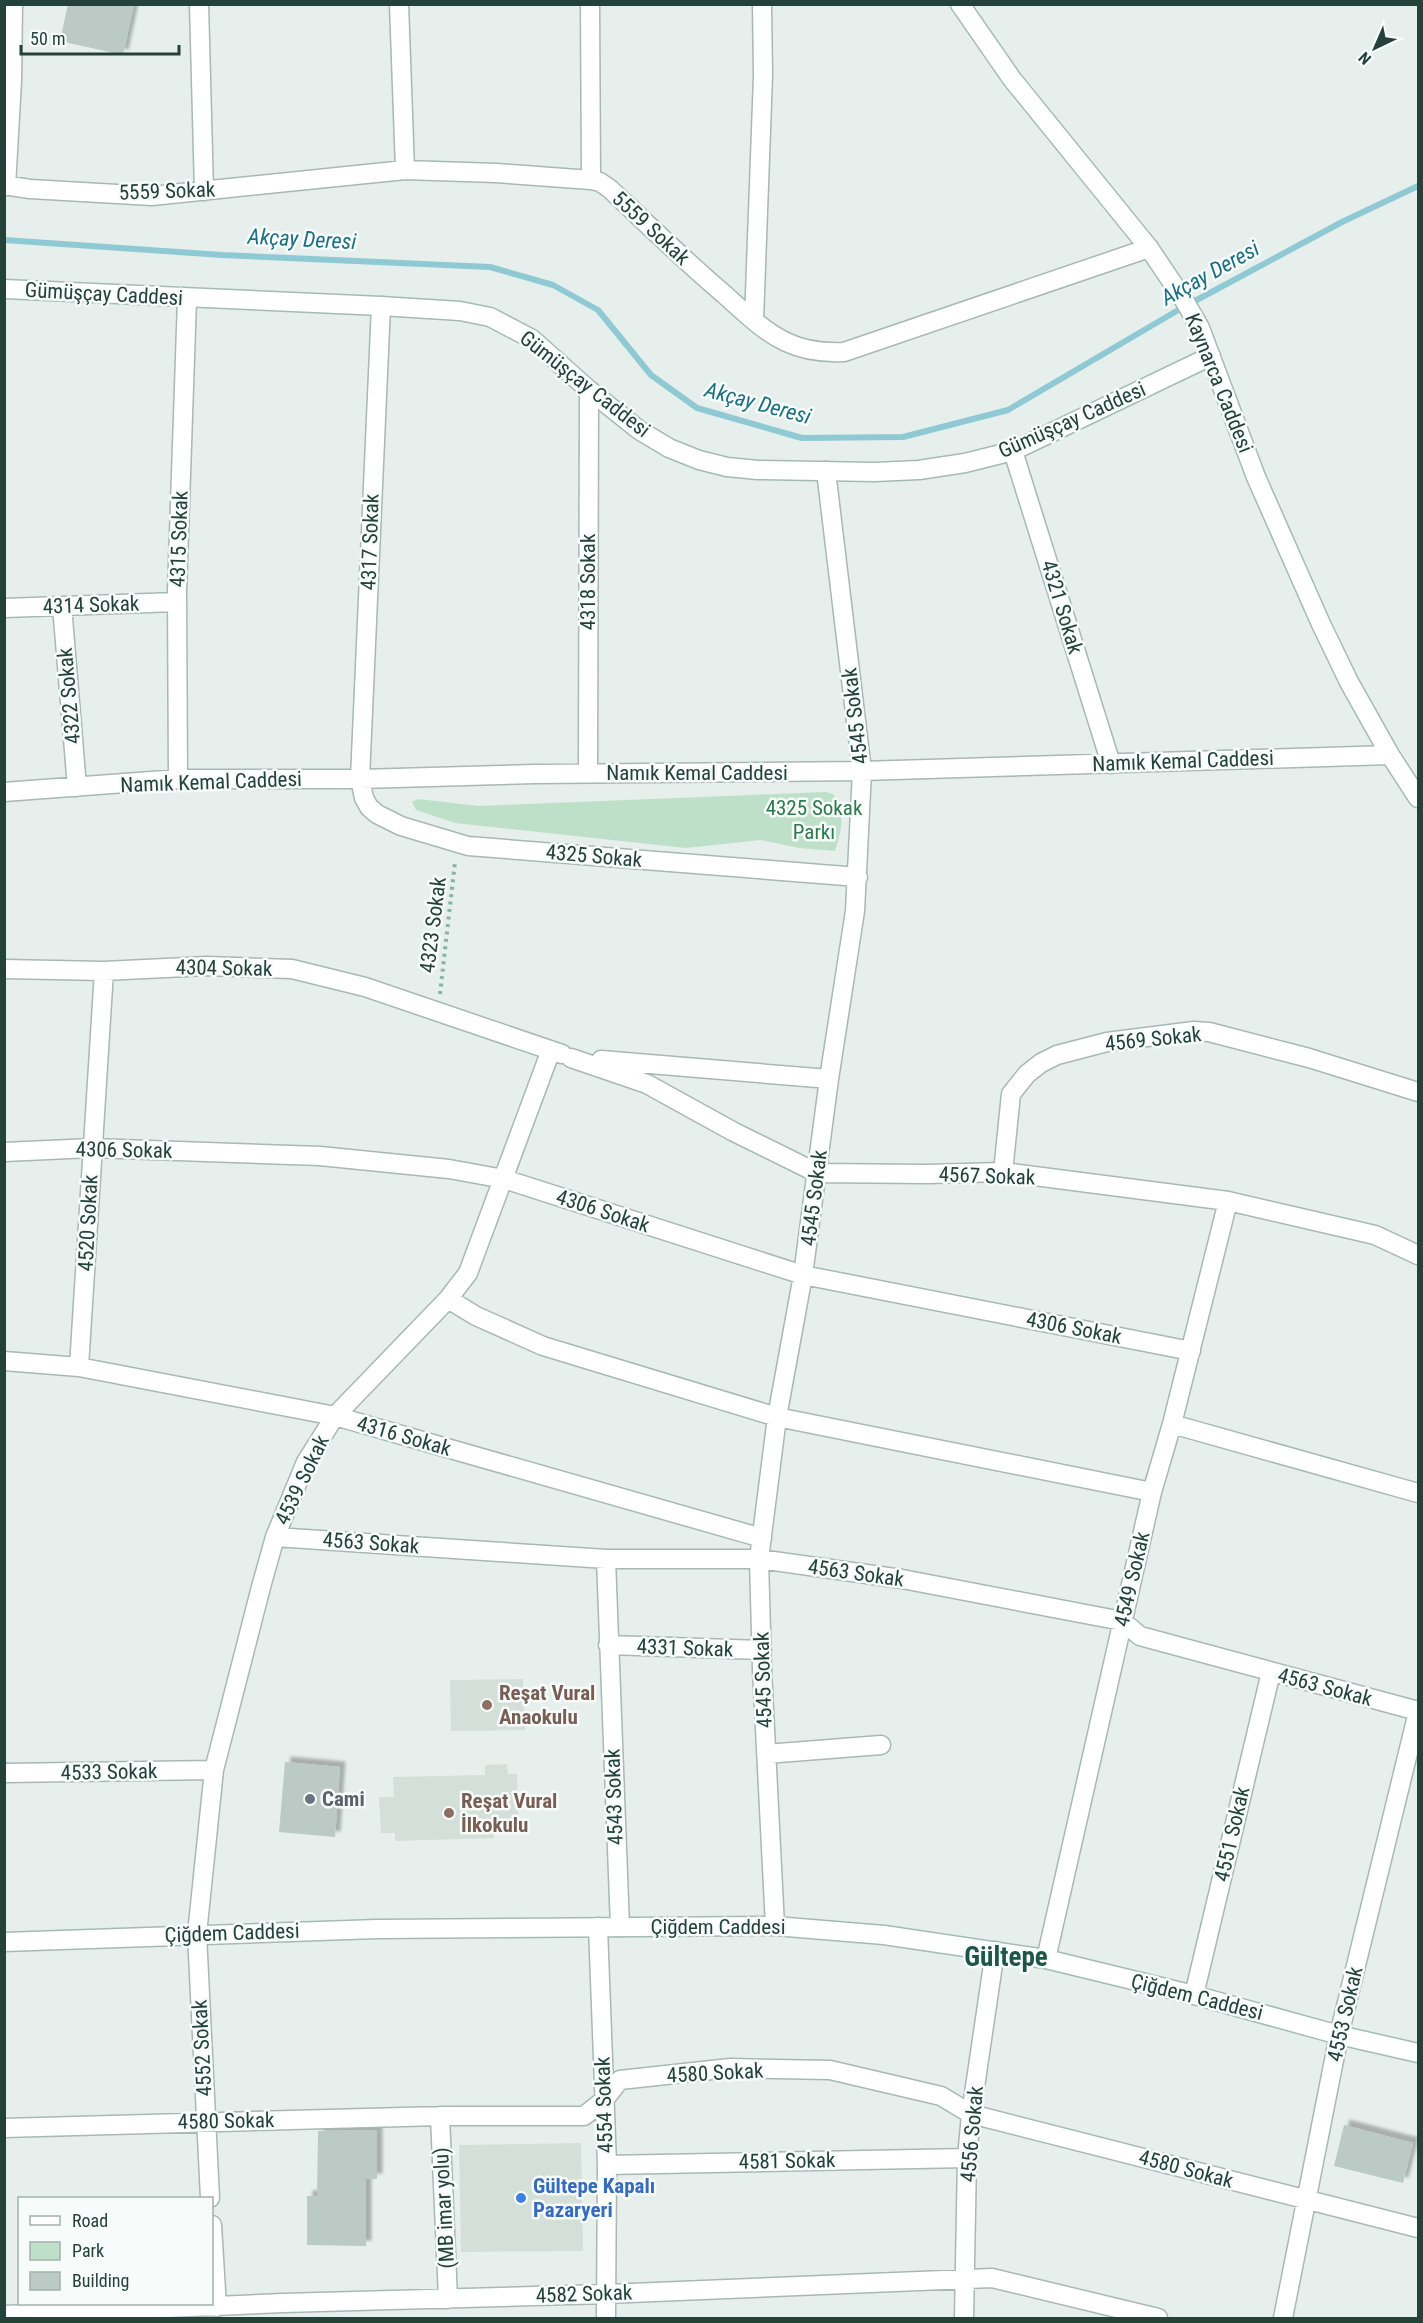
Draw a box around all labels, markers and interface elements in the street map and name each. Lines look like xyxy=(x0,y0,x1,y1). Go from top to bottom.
scale bar xyxy=(21,18,178,56)
north arrow xyxy=(1345,18,1405,78)
text: 50 m xyxy=(30,28,65,49)
text: N xyxy=(1355,48,1375,69)
street label: 5559 Sokak xyxy=(118,177,216,205)
street label: 5559 Sokak xyxy=(607,186,695,270)
water label: Akçay Deresi xyxy=(246,224,357,254)
water label: Akçay Deresi xyxy=(1156,236,1264,311)
street label: Gümüşçay Caddesi xyxy=(24,278,184,310)
street label: Kaynarca Caddesi xyxy=(1180,310,1258,456)
street label: Gümüşçay Caddesi xyxy=(515,326,655,442)
water label: Akçay Deresi xyxy=(701,377,814,429)
street label: Gümüşçay Caddesi xyxy=(995,377,1149,463)
street label: 4315 Sokak xyxy=(165,490,193,588)
street label: 4317 Sokak xyxy=(356,493,384,591)
street label: 4318 Sokak xyxy=(576,533,600,630)
street label: 4321 Sokak xyxy=(1036,557,1088,657)
street label: 4314 Sokak xyxy=(42,591,140,619)
street label: 4322 Sokak xyxy=(53,646,85,745)
street label: 4545 Sokak xyxy=(837,666,873,765)
street label: Namık Kemal Caddesi xyxy=(1092,746,1274,776)
street label: Namık Kemal Caddesi xyxy=(606,761,788,785)
street label: Namık Kemal Caddesi xyxy=(120,767,302,797)
park label: 4325 Sokak Parkı xyxy=(766,796,863,844)
street label: 4325 Sokak xyxy=(545,840,644,872)
street label: 4323 Sokak xyxy=(415,875,451,974)
street label: 4304 Sokak xyxy=(175,955,273,981)
street label: 4569 Sokak xyxy=(1104,1022,1203,1056)
street label: 4306 Sokak xyxy=(75,1137,173,1163)
street label: 4545 Sokak xyxy=(796,1148,832,1247)
street label: 4567 Sokak xyxy=(938,1162,1036,1190)
street label: 4520 Sokak xyxy=(73,1174,103,1272)
street label: 4306 Sokak xyxy=(553,1185,653,1238)
street label: 4306 Sokak xyxy=(1024,1307,1124,1349)
street label: 4316 Sokak xyxy=(354,1411,454,1461)
street label: 4539 Sokak xyxy=(270,1431,334,1529)
street label: 4563 Sokak xyxy=(322,1528,421,1558)
street label: 4549 Sokak xyxy=(1109,1529,1155,1629)
street label: 4563 Sokak xyxy=(806,1554,906,1592)
street label: 4545 Sokak xyxy=(749,1631,777,1729)
street label: 4331 Sokak xyxy=(636,1634,734,1662)
street label: 4563 Sokak xyxy=(1275,1663,1375,1711)
place label: Reşat Vural Anaokulu xyxy=(499,1681,595,1729)
marker: Reşat Vural Anaokulu xyxy=(480,1698,494,1712)
street label: 4543 Sokak xyxy=(600,1748,628,1846)
street label: 4533 Sokak xyxy=(60,1759,158,1785)
street label: 4551 Sokak xyxy=(1209,1784,1255,1884)
place label: Cami xyxy=(322,1787,365,1811)
place label: Reşat Vural İlkokulu xyxy=(461,1789,557,1837)
marker: Cami xyxy=(303,1792,317,1806)
marker: Reşat Vural İlkokulu xyxy=(442,1806,456,1820)
street label: Çiğdem Caddesi xyxy=(650,1915,786,1939)
street label: Çiğdem Caddesi xyxy=(164,1919,300,1947)
district label: Gültepe xyxy=(964,1941,1048,1973)
street label: 4553 Sokak xyxy=(1322,1964,1368,2064)
street label: Çiğdem Caddesi xyxy=(1129,1969,1265,2025)
street label: 4552 Sokak xyxy=(187,1999,217,2097)
street label: 4554 Sokak xyxy=(590,2056,618,2154)
street label: 4580 Sokak xyxy=(666,2058,764,2088)
street label: 4556 Sokak xyxy=(956,2084,988,2183)
street label: 4580 Sokak xyxy=(177,2108,275,2134)
street label: 4580 Sokak xyxy=(1136,2145,1236,2193)
street label: (MB imar yolu) xyxy=(429,2147,459,2269)
street label: 4581 Sokak xyxy=(738,2148,836,2174)
place label: Gültepe Kapalı Pazaryeri xyxy=(533,2174,655,2222)
marker: Gültepe Kapalı Pazaryeri xyxy=(514,2191,528,2205)
legend xyxy=(18,2197,213,2305)
text: Road xyxy=(72,2210,108,2231)
text: Park xyxy=(72,2240,104,2261)
text: Building xyxy=(72,2270,129,2291)
street label: 4582 Sokak xyxy=(535,2280,633,2308)

